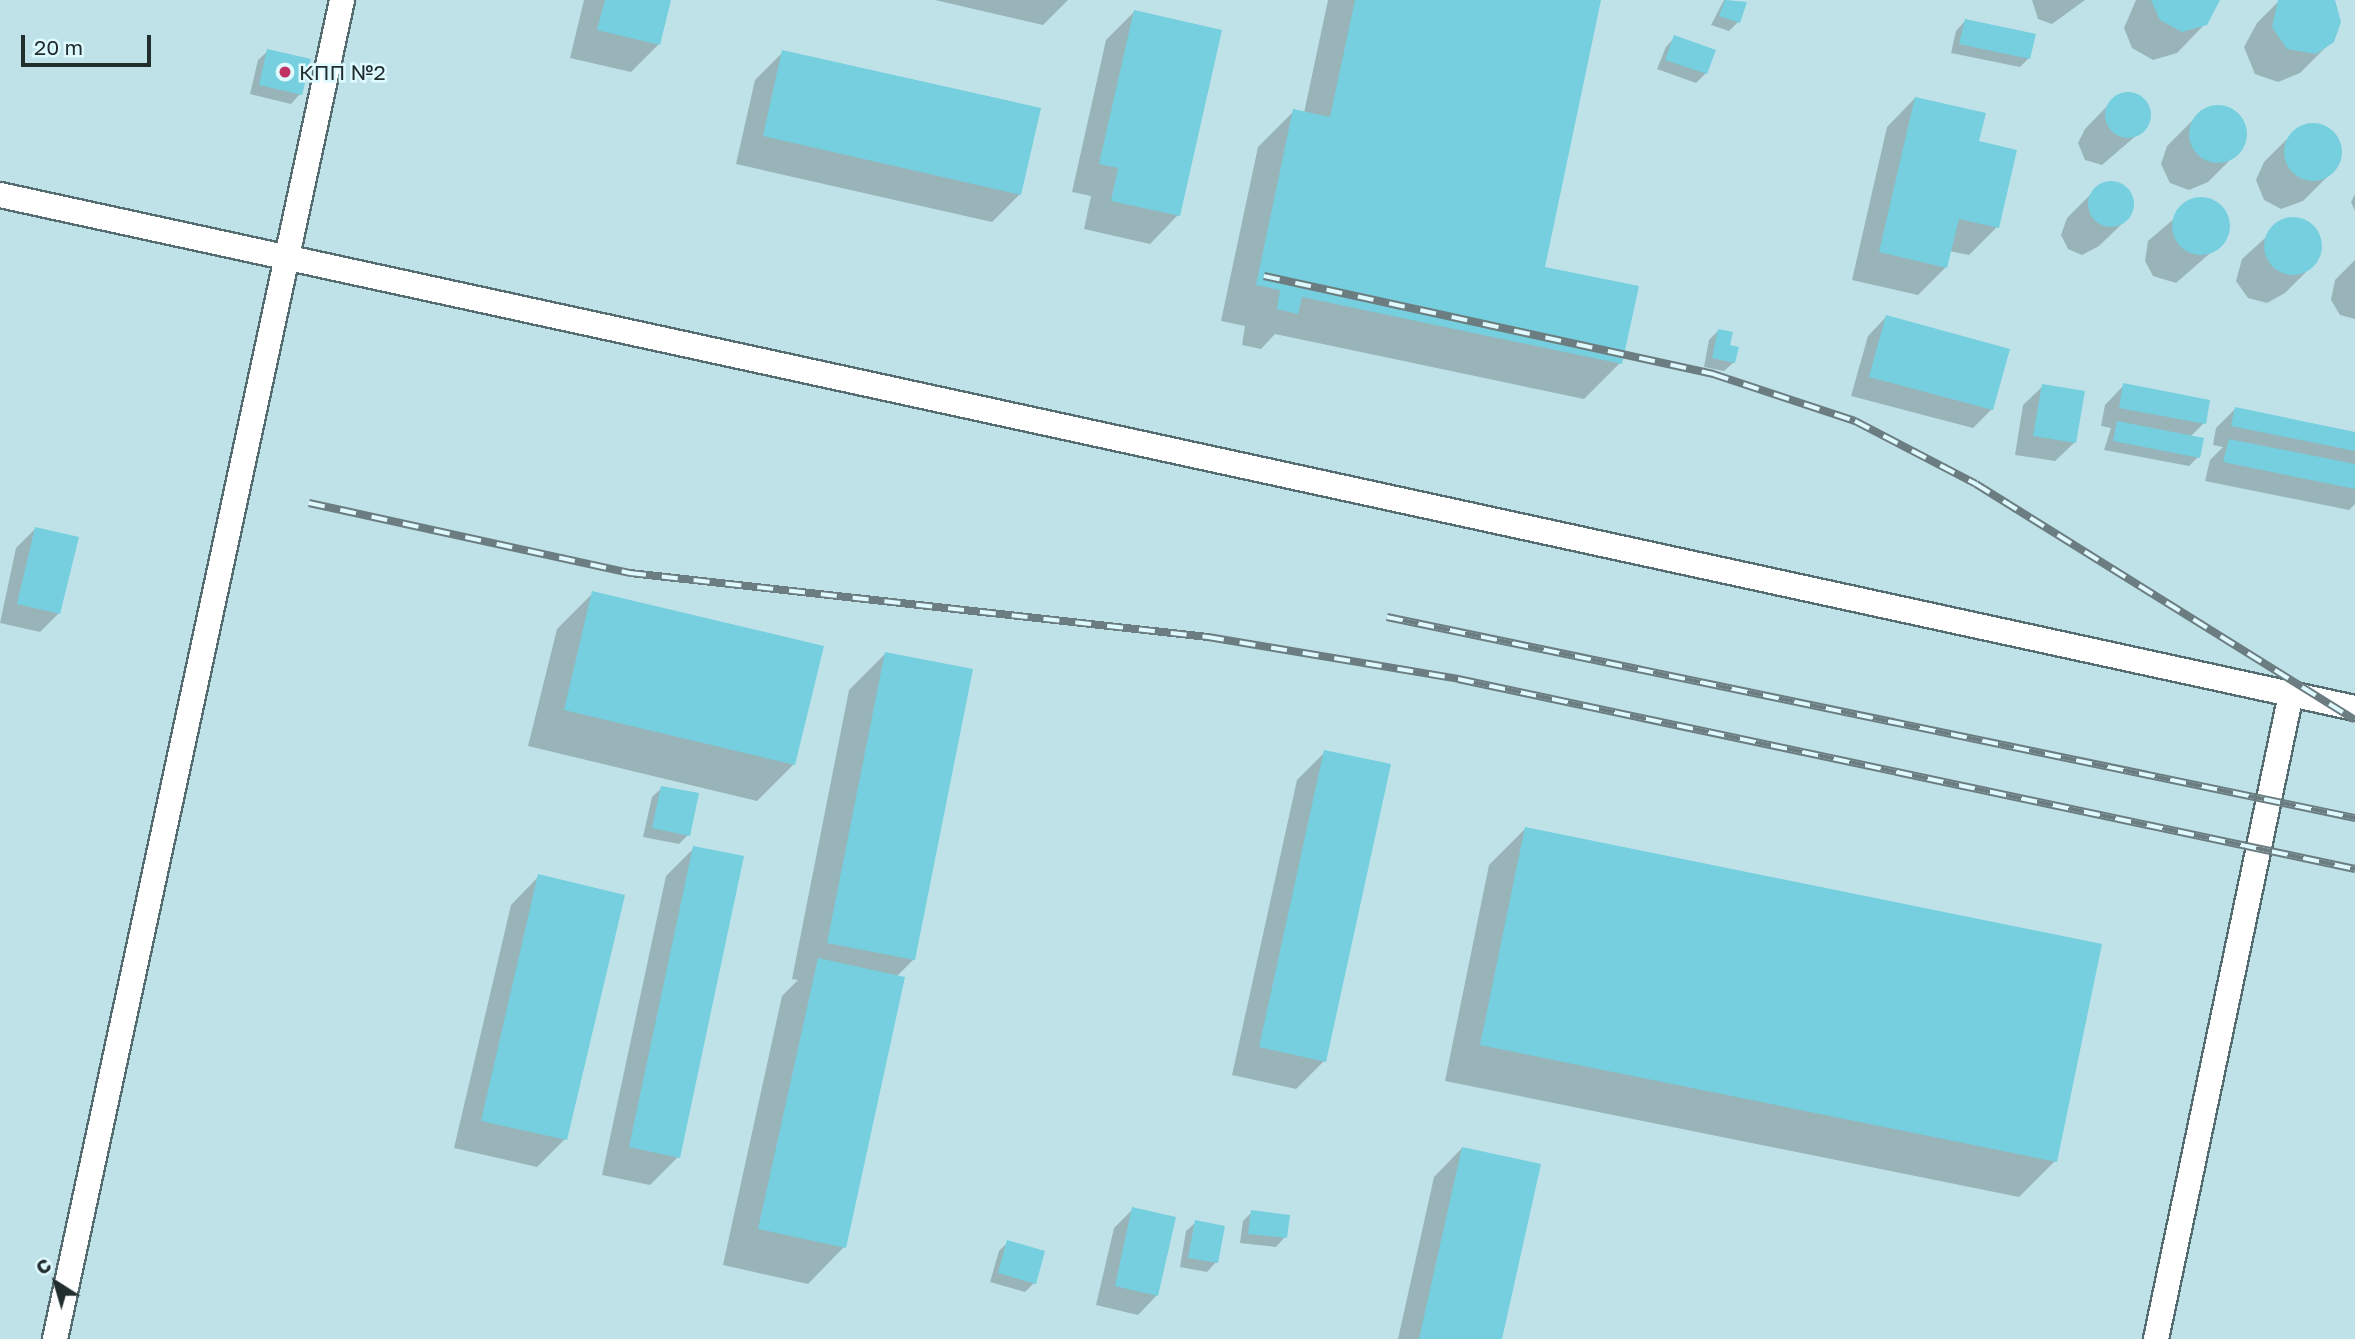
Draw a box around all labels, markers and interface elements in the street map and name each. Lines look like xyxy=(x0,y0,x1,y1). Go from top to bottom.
scale bar xyxy=(24,21,154,65)
text: 20 m xyxy=(34,34,83,60)
place label: КПП №2 xyxy=(299,59,386,85)
marker: КПП №2 xyxy=(277,64,293,80)
north arrow xyxy=(21,1248,91,1318)
text: С xyxy=(31,1253,55,1279)

